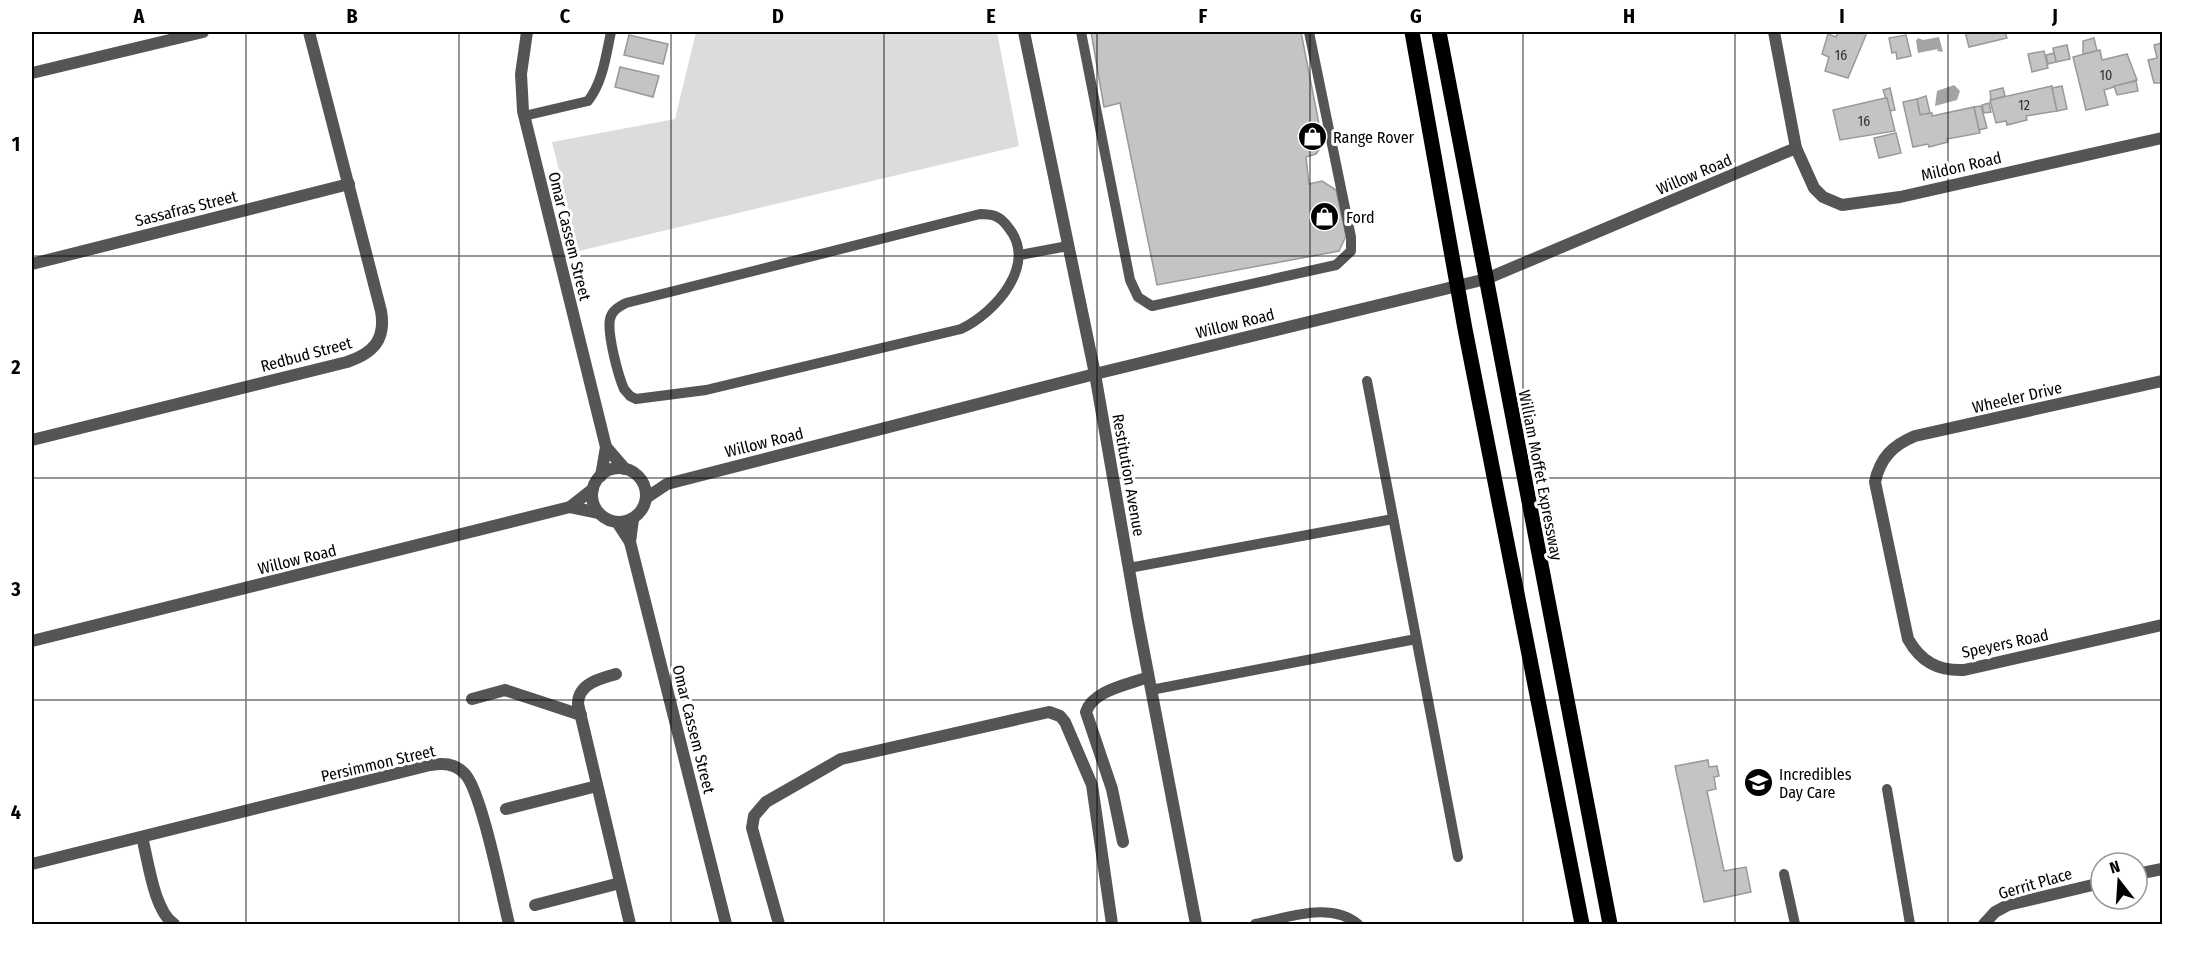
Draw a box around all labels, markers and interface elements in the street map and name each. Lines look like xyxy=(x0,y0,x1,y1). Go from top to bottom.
text: A xyxy=(133,4,146,28)
text: B xyxy=(346,4,358,28)
text: C xyxy=(560,4,571,28)
text: D xyxy=(772,4,784,28)
text: E xyxy=(986,4,996,28)
text: F xyxy=(1199,4,1208,28)
text: G xyxy=(1410,4,1422,28)
text: H xyxy=(1623,4,1635,28)
text: I xyxy=(1839,4,1845,28)
text: J xyxy=(2051,4,2058,28)
house number: 16 xyxy=(1835,47,1847,64)
house number: 10 xyxy=(2100,67,2112,84)
house number: 12 xyxy=(2018,97,2030,114)
house number: 16 xyxy=(1858,113,1870,130)
shop icon: Range Rover xyxy=(1296,121,1328,153)
place label: Range Rover xyxy=(1333,128,1415,147)
text: 1 xyxy=(12,132,20,156)
street label: Mildon Road xyxy=(1919,148,2003,185)
street label: Willow Road xyxy=(1654,150,1735,199)
street label: Omar Cassem Street xyxy=(544,170,595,303)
street label: Sassafras Street xyxy=(133,186,240,230)
shop icon: Ford xyxy=(1309,201,1341,233)
place label: Ford xyxy=(1346,208,1375,227)
street label: Willow Road xyxy=(1194,305,1276,342)
street label: Redbud Street xyxy=(258,333,354,376)
text: 2 xyxy=(10,355,21,379)
street label: Wheeler Drive xyxy=(1970,378,2064,417)
street label: William Moffet Expressway xyxy=(1515,388,1567,563)
street label: Restitution Avenue xyxy=(1108,412,1149,538)
street label: Willow Road xyxy=(723,424,805,461)
street label: Willow Road xyxy=(256,541,338,578)
text: 3 xyxy=(10,577,21,601)
street label: Speyers Road xyxy=(1960,625,2050,662)
street label: Omar Cassem Street xyxy=(668,663,719,796)
street label: Persimmon Street xyxy=(319,741,438,786)
place label: Incredibles Day Care xyxy=(1779,765,1852,802)
school or university icon: Incredibles Day Care xyxy=(1742,767,1774,799)
text: 4 xyxy=(11,800,21,824)
north arrow xyxy=(2089,851,2149,911)
text: N xyxy=(2107,857,2122,878)
street label: Gerrit Place xyxy=(1996,864,2074,903)

